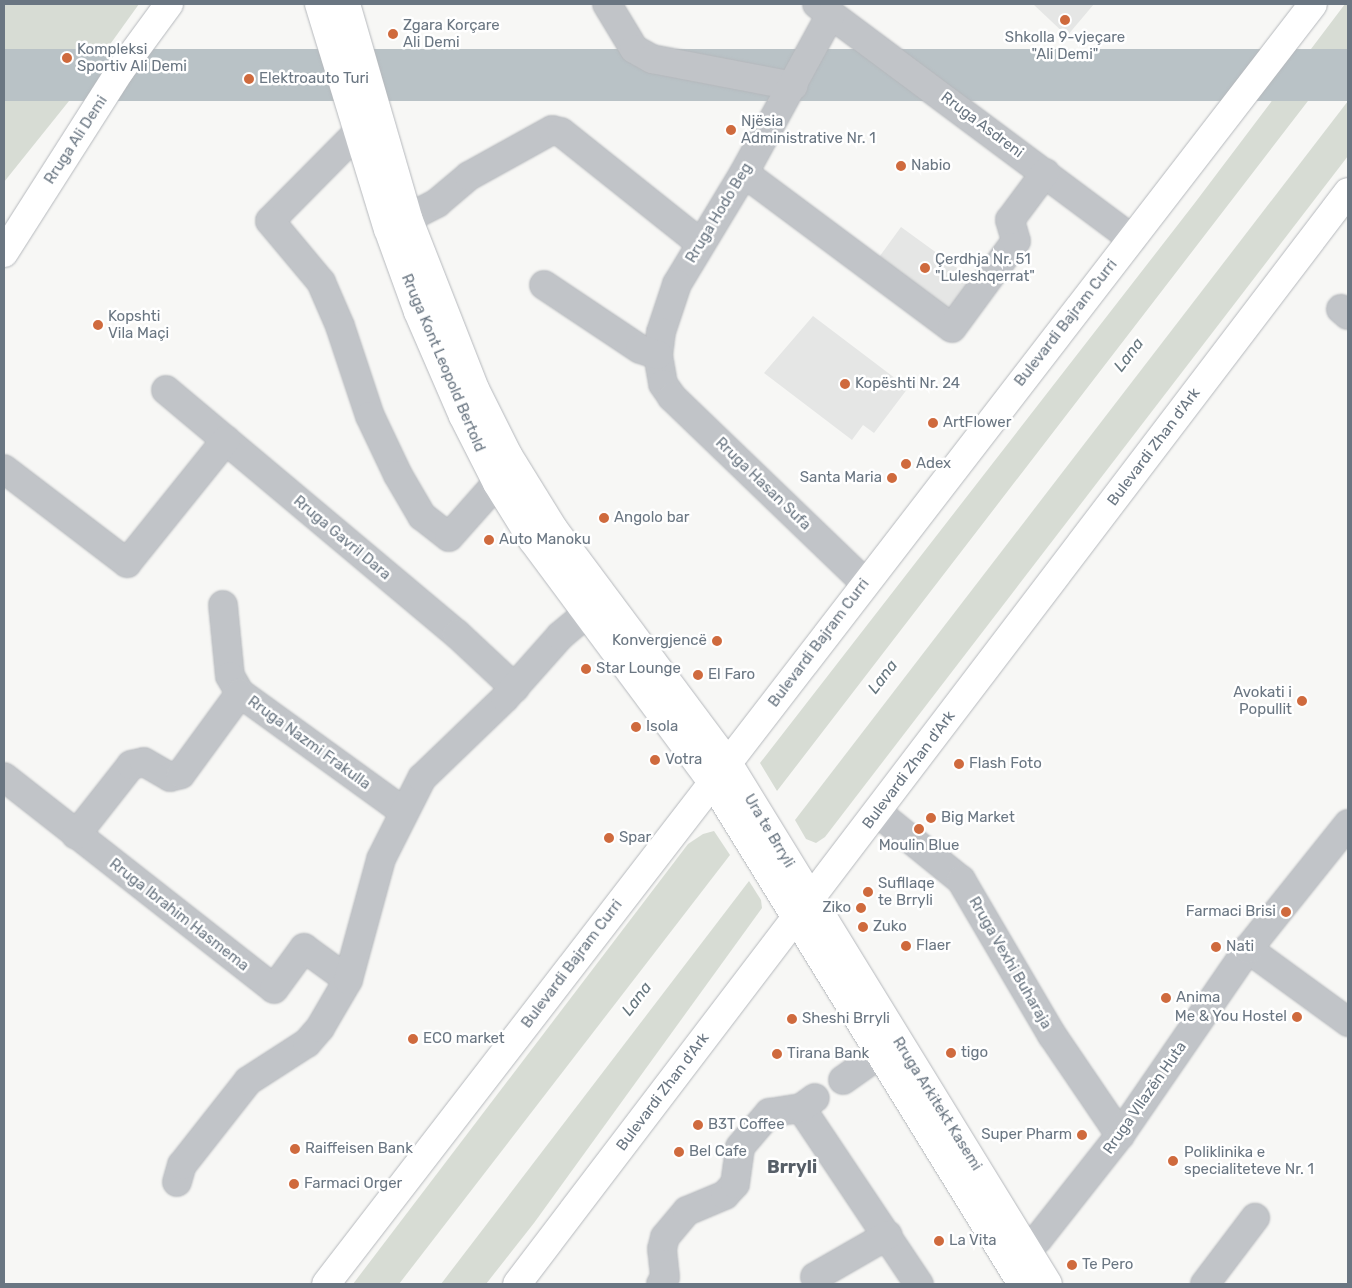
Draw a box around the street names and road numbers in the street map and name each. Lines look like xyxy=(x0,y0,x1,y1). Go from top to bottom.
street label: Rruga Asdreni xyxy=(937,88,1027,162)
street label: Rruga Ali Demi xyxy=(41,92,111,188)
street label: Rruga Hodo Beg xyxy=(682,160,756,266)
street label: Bulevardi Bajram Curri xyxy=(1011,256,1121,390)
street label: Rruga Kont Leopold Bertold xyxy=(397,271,489,455)
street label: Bulevardi Zhan d'Ark xyxy=(1104,385,1204,509)
street label: Rruga Hasan Sufa xyxy=(712,434,814,534)
street label: Rruga Gavril Dara xyxy=(290,492,394,584)
street label: Bulevardi Bajram Curri xyxy=(765,575,873,711)
street label: Rruga Nazmi Frakulla xyxy=(244,692,374,794)
street label: Bulevardi Zhan d'Ark xyxy=(859,708,959,832)
street label: Ura te Brryli xyxy=(740,791,798,871)
street label: Rruga Ibrahim Hasmema xyxy=(106,855,252,975)
street label: Rruga Vexhi Buharaja xyxy=(965,894,1055,1032)
street label: Bulevardi Bajram Curri xyxy=(518,896,626,1032)
street label: Bulevardi Zhan d'Ark xyxy=(613,1030,713,1154)
street label: Rruga Arkitekt Kasemi xyxy=(888,1034,986,1174)
street label: Rruga Vllazën Huta xyxy=(1099,1038,1191,1158)

